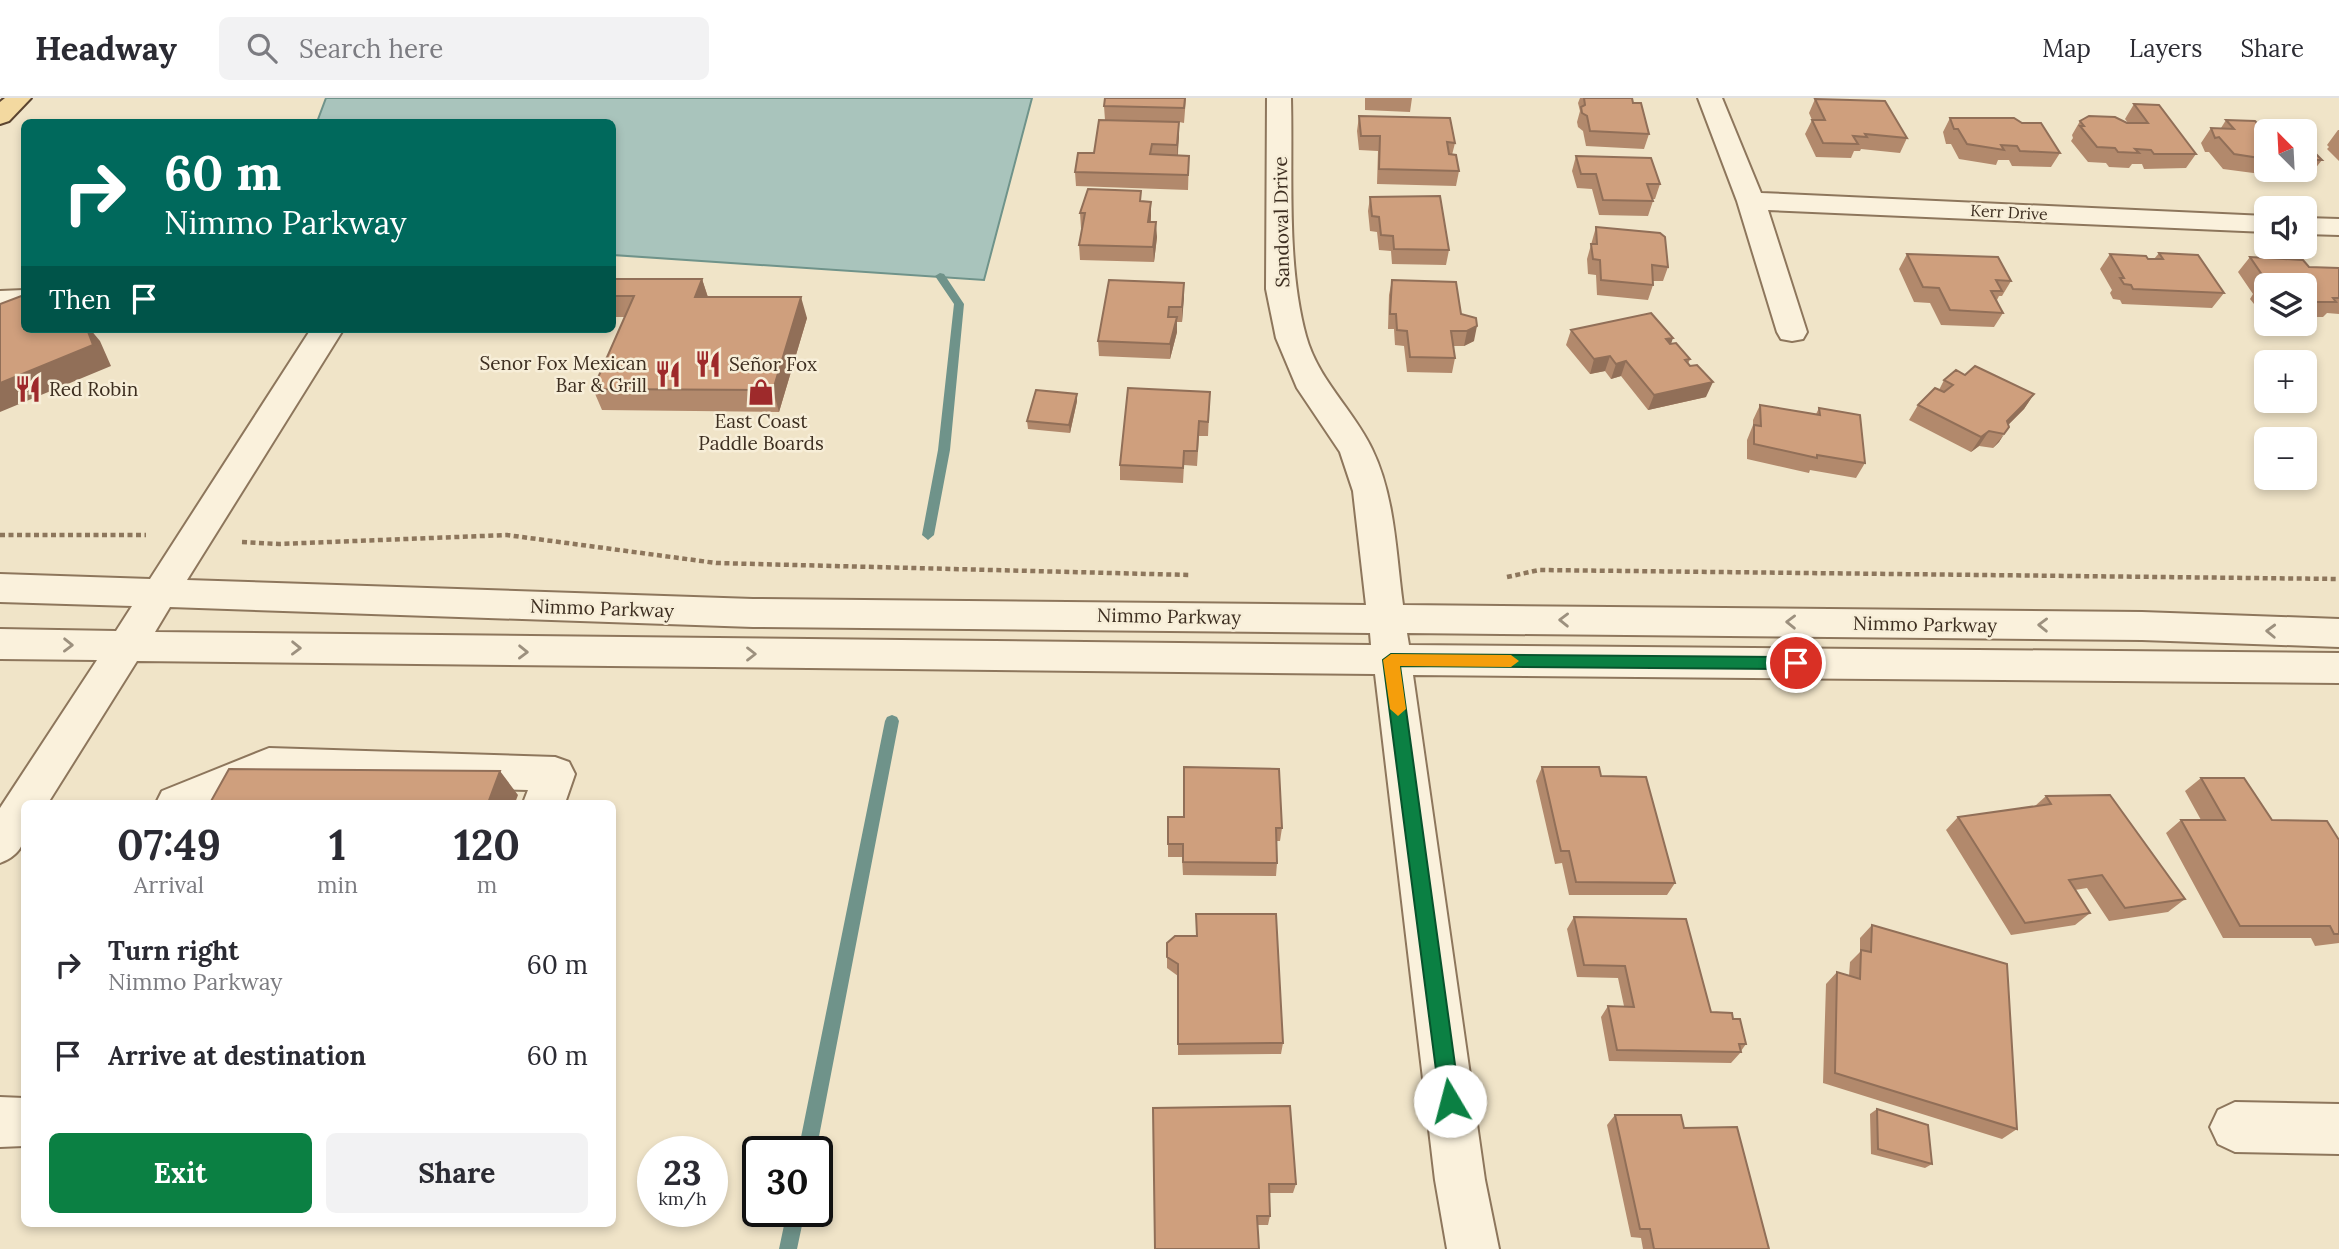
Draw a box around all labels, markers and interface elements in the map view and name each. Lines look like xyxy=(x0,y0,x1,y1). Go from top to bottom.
search box xyxy=(219,17,709,80)
text: Headway xyxy=(35,27,177,69)
icon: search xyxy=(243,29,281,67)
text: Search here xyxy=(299,32,443,65)
text: Map xyxy=(2042,33,2091,64)
text: Layers xyxy=(2129,33,2202,64)
text: Share xyxy=(2240,33,2304,64)
north arrow xyxy=(2254,119,2317,182)
map controls xyxy=(2254,119,2317,490)
text: 60 m xyxy=(164,141,281,203)
icon: right xyxy=(49,147,140,238)
street label: Sandoval Drive xyxy=(1268,156,1294,288)
button: sound xyxy=(2254,196,2317,259)
street label: Kerr Drive xyxy=(1970,200,2049,224)
text: Nimmo Parkway xyxy=(164,202,407,243)
button: layers xyxy=(2254,273,2317,336)
icon: arrive xyxy=(125,280,163,318)
text: Then xyxy=(49,283,111,316)
restaurant icon: Señor Fox xyxy=(693,349,723,379)
button: + xyxy=(2254,350,2317,413)
place label: Senor Fox Mexican Bar & Grill xyxy=(480,351,647,397)
place label: Señor Fox xyxy=(729,352,817,376)
restaurant icon: Senor Fox Mexican Bar & Grill xyxy=(653,359,683,389)
restaurant icon: Red Robin xyxy=(13,374,43,404)
place label: Red Robin xyxy=(49,377,138,401)
shop icon: East Coast Paddle Boards xyxy=(746,377,776,407)
place label: East Coast Paddle Boards xyxy=(698,409,824,455)
button: − xyxy=(2254,427,2317,490)
street label: Nimmo Parkway xyxy=(530,593,674,623)
street label: Nimmo Parkway xyxy=(1097,603,1241,629)
street label: Nimmo Parkway xyxy=(1853,611,1997,637)
one-way arrow xyxy=(1558,612,1569,628)
one-way arrow xyxy=(1786,615,1797,630)
one-way arrow xyxy=(2038,617,2048,633)
one-way arrow xyxy=(2265,623,2276,638)
pin xyxy=(1766,633,1826,693)
one-way arrow xyxy=(63,637,74,652)
one-way arrow xyxy=(291,640,301,656)
one-way arrow xyxy=(518,644,529,659)
icon: arrive xyxy=(1777,644,1815,682)
one-way arrow xyxy=(746,646,756,662)
text: 07:49 xyxy=(117,818,221,872)
text: 1 xyxy=(329,818,346,872)
text: 120 xyxy=(454,818,520,872)
text: Arrival xyxy=(134,870,204,899)
text: min xyxy=(317,870,358,899)
text: m xyxy=(477,870,497,899)
text: Turn right xyxy=(108,934,239,967)
icon: right xyxy=(49,946,87,984)
text: 60 m xyxy=(527,948,588,981)
text: Nimmo Parkway xyxy=(108,967,282,996)
icon: arrive xyxy=(49,1037,87,1075)
text: Arrive at destination xyxy=(108,1039,366,1072)
text: 60 m xyxy=(527,1039,588,1072)
position arrow xyxy=(1413,1064,1487,1138)
button: Exit xyxy=(49,1133,312,1213)
button: Share xyxy=(326,1133,588,1213)
speed limit sign: 30 xyxy=(742,1136,833,1227)
text: 23 xyxy=(663,1150,702,1195)
text: km/h xyxy=(658,1187,707,1210)

